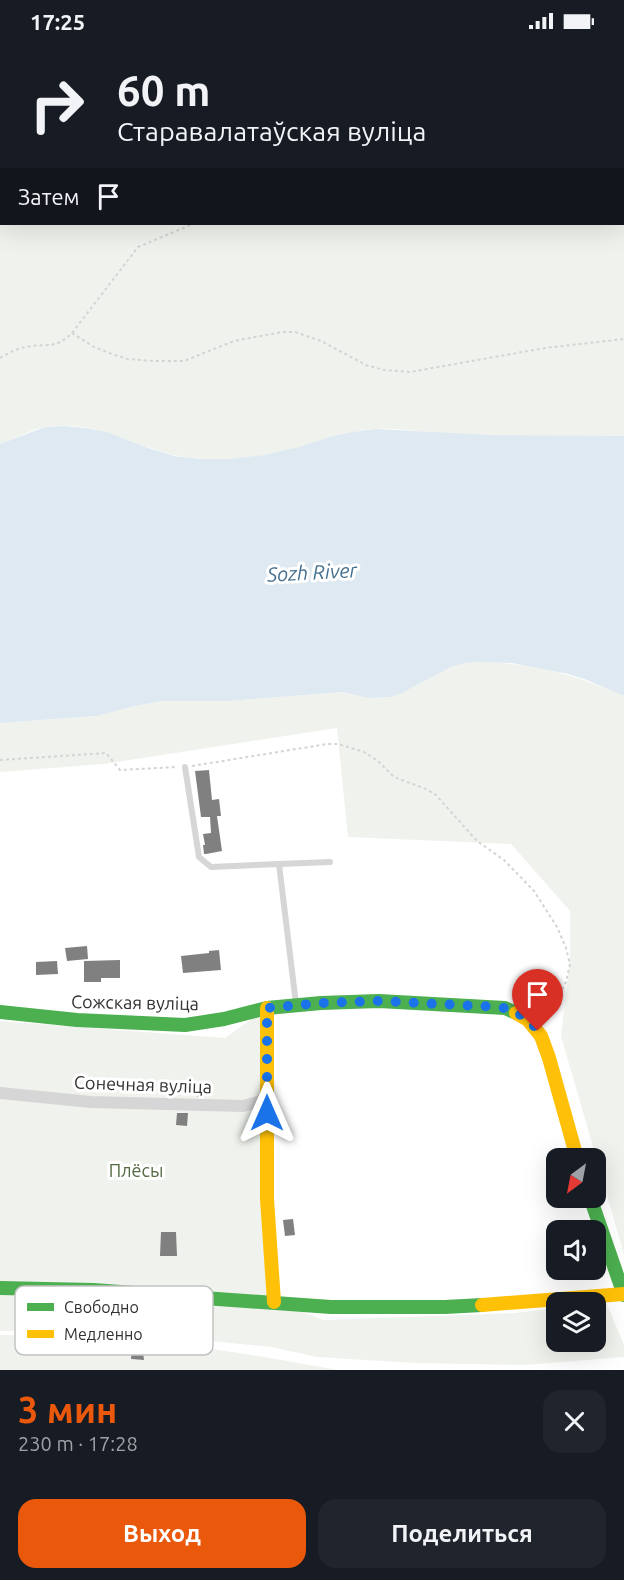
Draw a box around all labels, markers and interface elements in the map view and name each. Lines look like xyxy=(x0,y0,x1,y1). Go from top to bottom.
text: 17:25 xyxy=(30,9,85,34)
icon: right xyxy=(18,66,96,144)
text: 60 m xyxy=(117,67,211,114)
text: Старавалатаўская вуліца xyxy=(117,116,426,146)
icon: arrive xyxy=(92,180,125,213)
text: Затем xyxy=(18,184,80,209)
water label: Sozh River xyxy=(265,558,359,586)
pin xyxy=(512,969,563,1031)
icon: arrive xyxy=(521,978,554,1011)
street label: Сожская вуліца xyxy=(71,991,199,1013)
street label: Сонечная вуліца xyxy=(74,1072,212,1096)
position arrow xyxy=(235,1081,299,1145)
north arrow xyxy=(546,1148,606,1208)
map controls xyxy=(546,1148,606,1352)
park label: Плёсы xyxy=(109,1160,163,1180)
button: sound xyxy=(546,1220,606,1280)
legend xyxy=(15,1286,213,1355)
button: layers xyxy=(546,1292,606,1352)
text: Свободно xyxy=(64,1298,139,1316)
text: Медленно xyxy=(64,1325,143,1343)
text: 3 мин xyxy=(18,1389,117,1430)
button: close xyxy=(543,1390,606,1453)
text: 230 m · 17:28 xyxy=(18,1432,138,1455)
button: Выход xyxy=(18,1499,306,1568)
button: Поделиться xyxy=(318,1499,606,1568)

